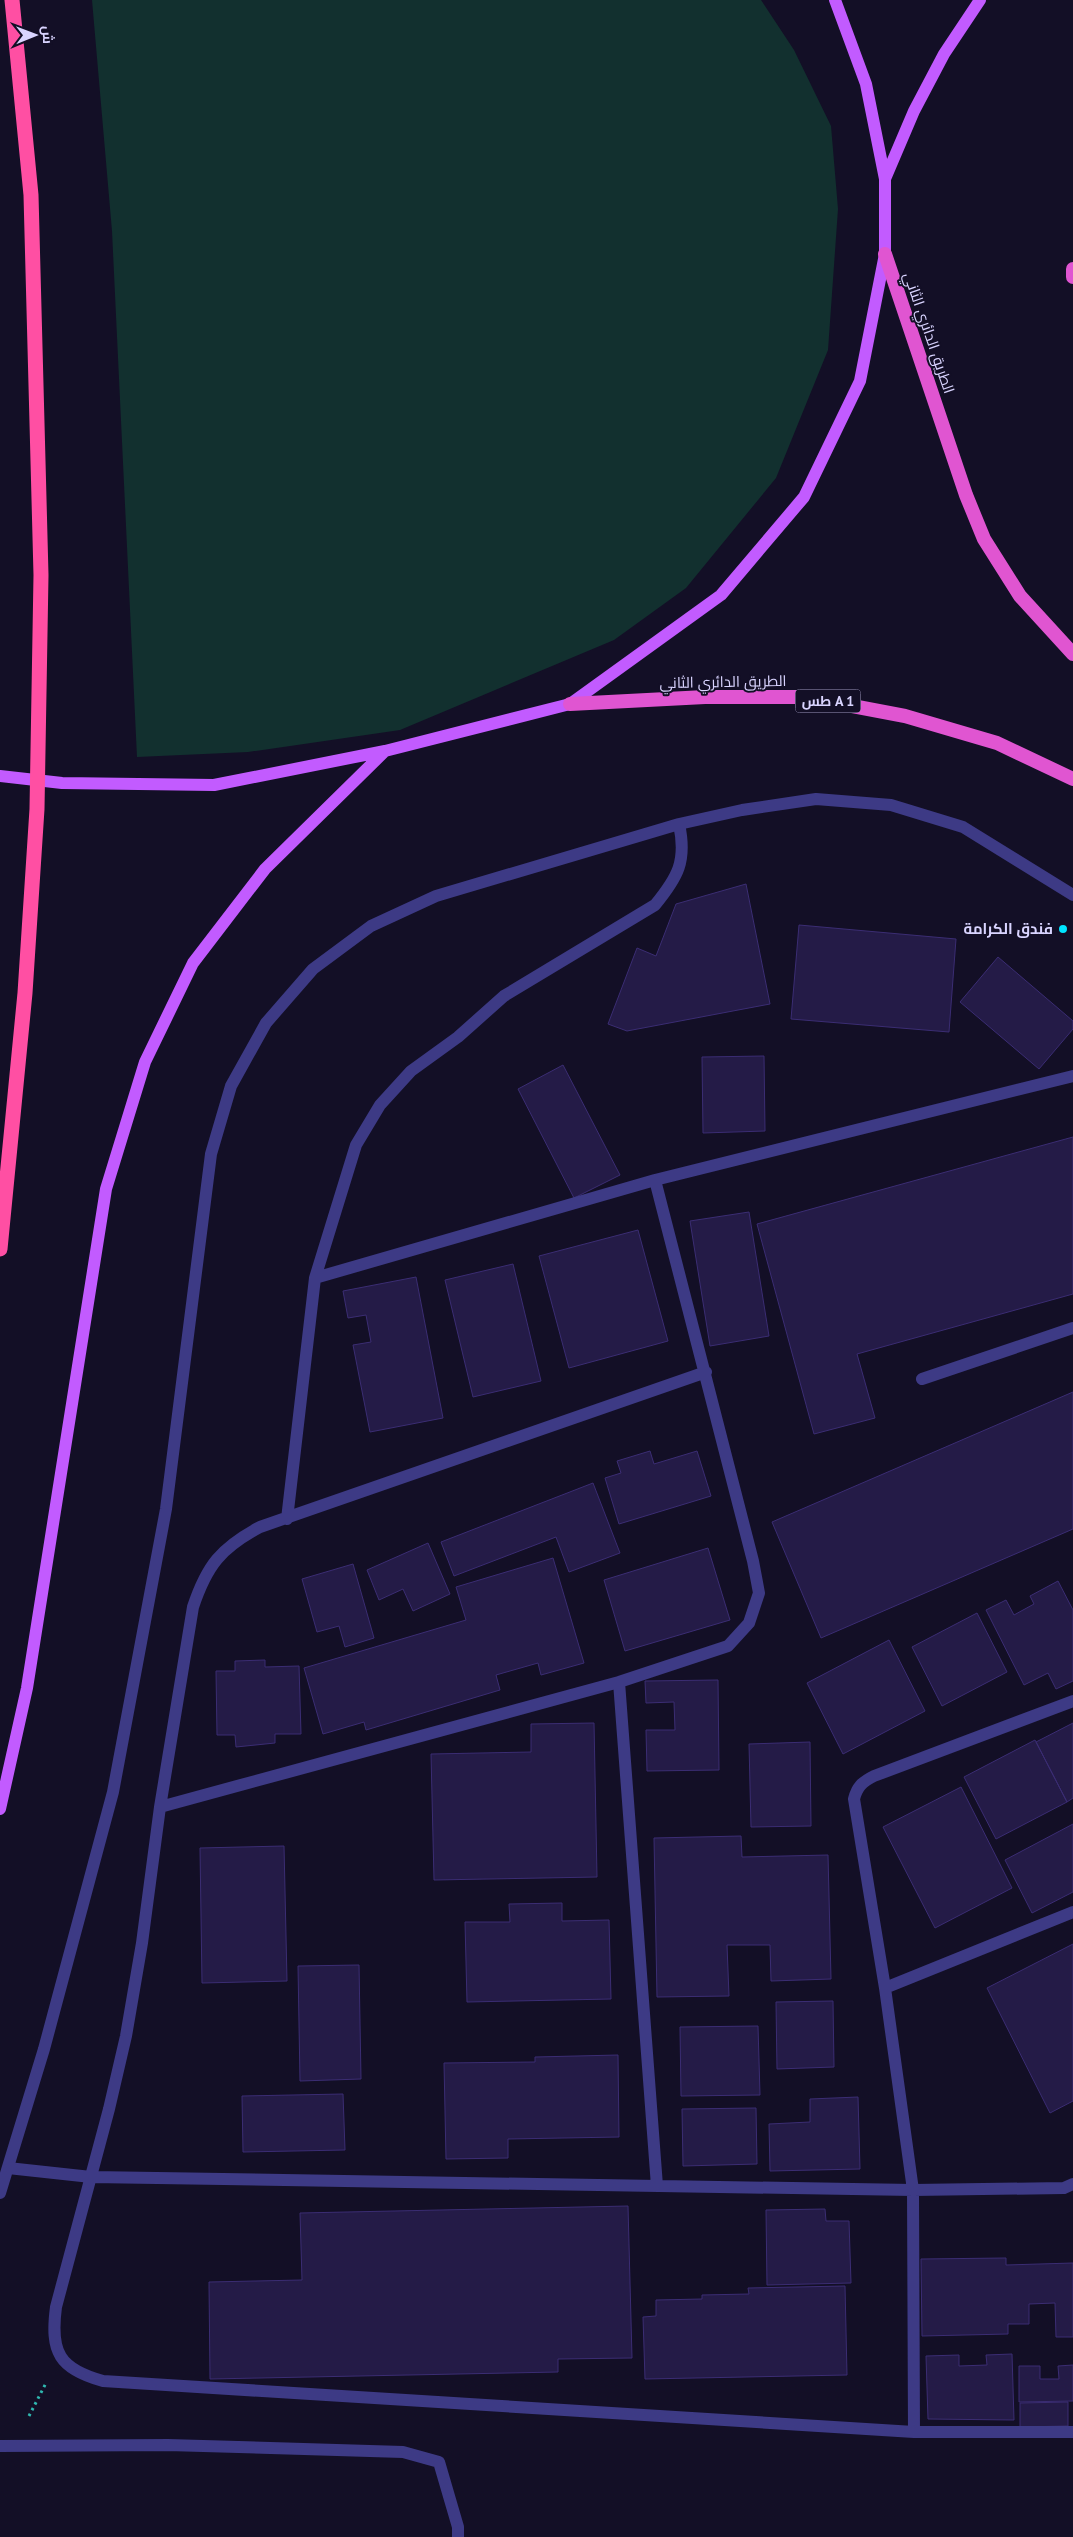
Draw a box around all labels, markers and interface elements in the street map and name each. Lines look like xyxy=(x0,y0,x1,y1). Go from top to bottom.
north arrow xyxy=(10,10,60,60)
text: ش xyxy=(39,26,57,44)
street label: الطريق الدائري الثاني xyxy=(897,270,959,397)
street label: الطريق الدائري الثاني xyxy=(659,671,787,695)
road number: طس A 1 xyxy=(796,689,860,712)
place label: فندق الكرامة xyxy=(963,919,1053,938)
marker: فندق الكرامة xyxy=(1057,923,1069,935)

